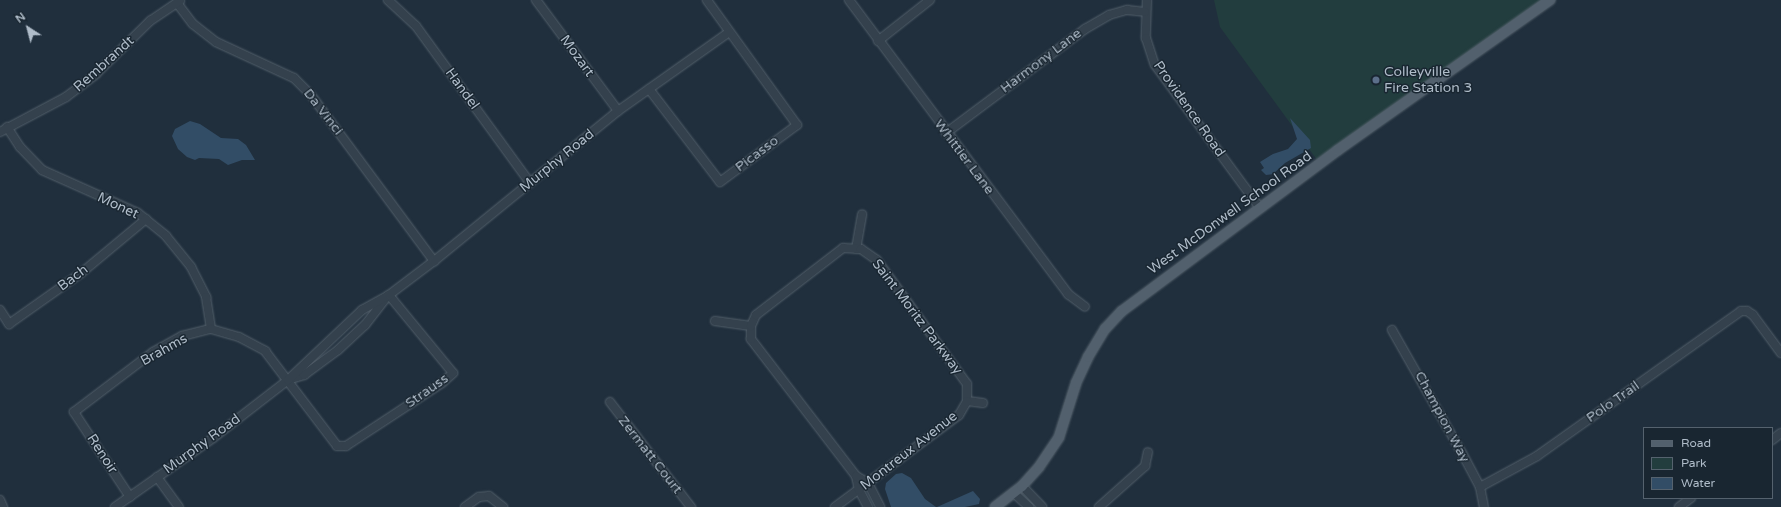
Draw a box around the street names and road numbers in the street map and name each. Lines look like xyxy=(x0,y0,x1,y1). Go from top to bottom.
street label: Harmony Lane xyxy=(997,25,1085,97)
street label: Rembrandt xyxy=(70,32,138,96)
street label: Mozart xyxy=(556,32,598,80)
street label: Providence Road xyxy=(1150,58,1228,160)
street label: Handel xyxy=(441,65,483,113)
street label: Da Vinci xyxy=(300,85,346,139)
street label: Whittier Lane xyxy=(930,116,998,198)
street label: Murphy Road xyxy=(516,126,598,196)
street label: Picasso xyxy=(732,132,782,176)
street label: West McDonwell School Road xyxy=(1145,148,1315,278)
street label: Monet xyxy=(95,189,141,223)
street label: Saint Moritz Parkway xyxy=(868,256,966,378)
street label: Bach xyxy=(55,261,91,295)
street label: Brahms xyxy=(138,330,190,370)
street label: Champion Way xyxy=(1411,369,1473,465)
street label: Strauss xyxy=(402,370,452,412)
street label: Polo Trail xyxy=(1583,378,1643,426)
street label: Montreux Avenue xyxy=(857,408,961,494)
street label: Murphy Road xyxy=(160,411,244,477)
street label: Zermatt Court xyxy=(614,413,686,497)
street label: Renoir xyxy=(83,431,121,477)

